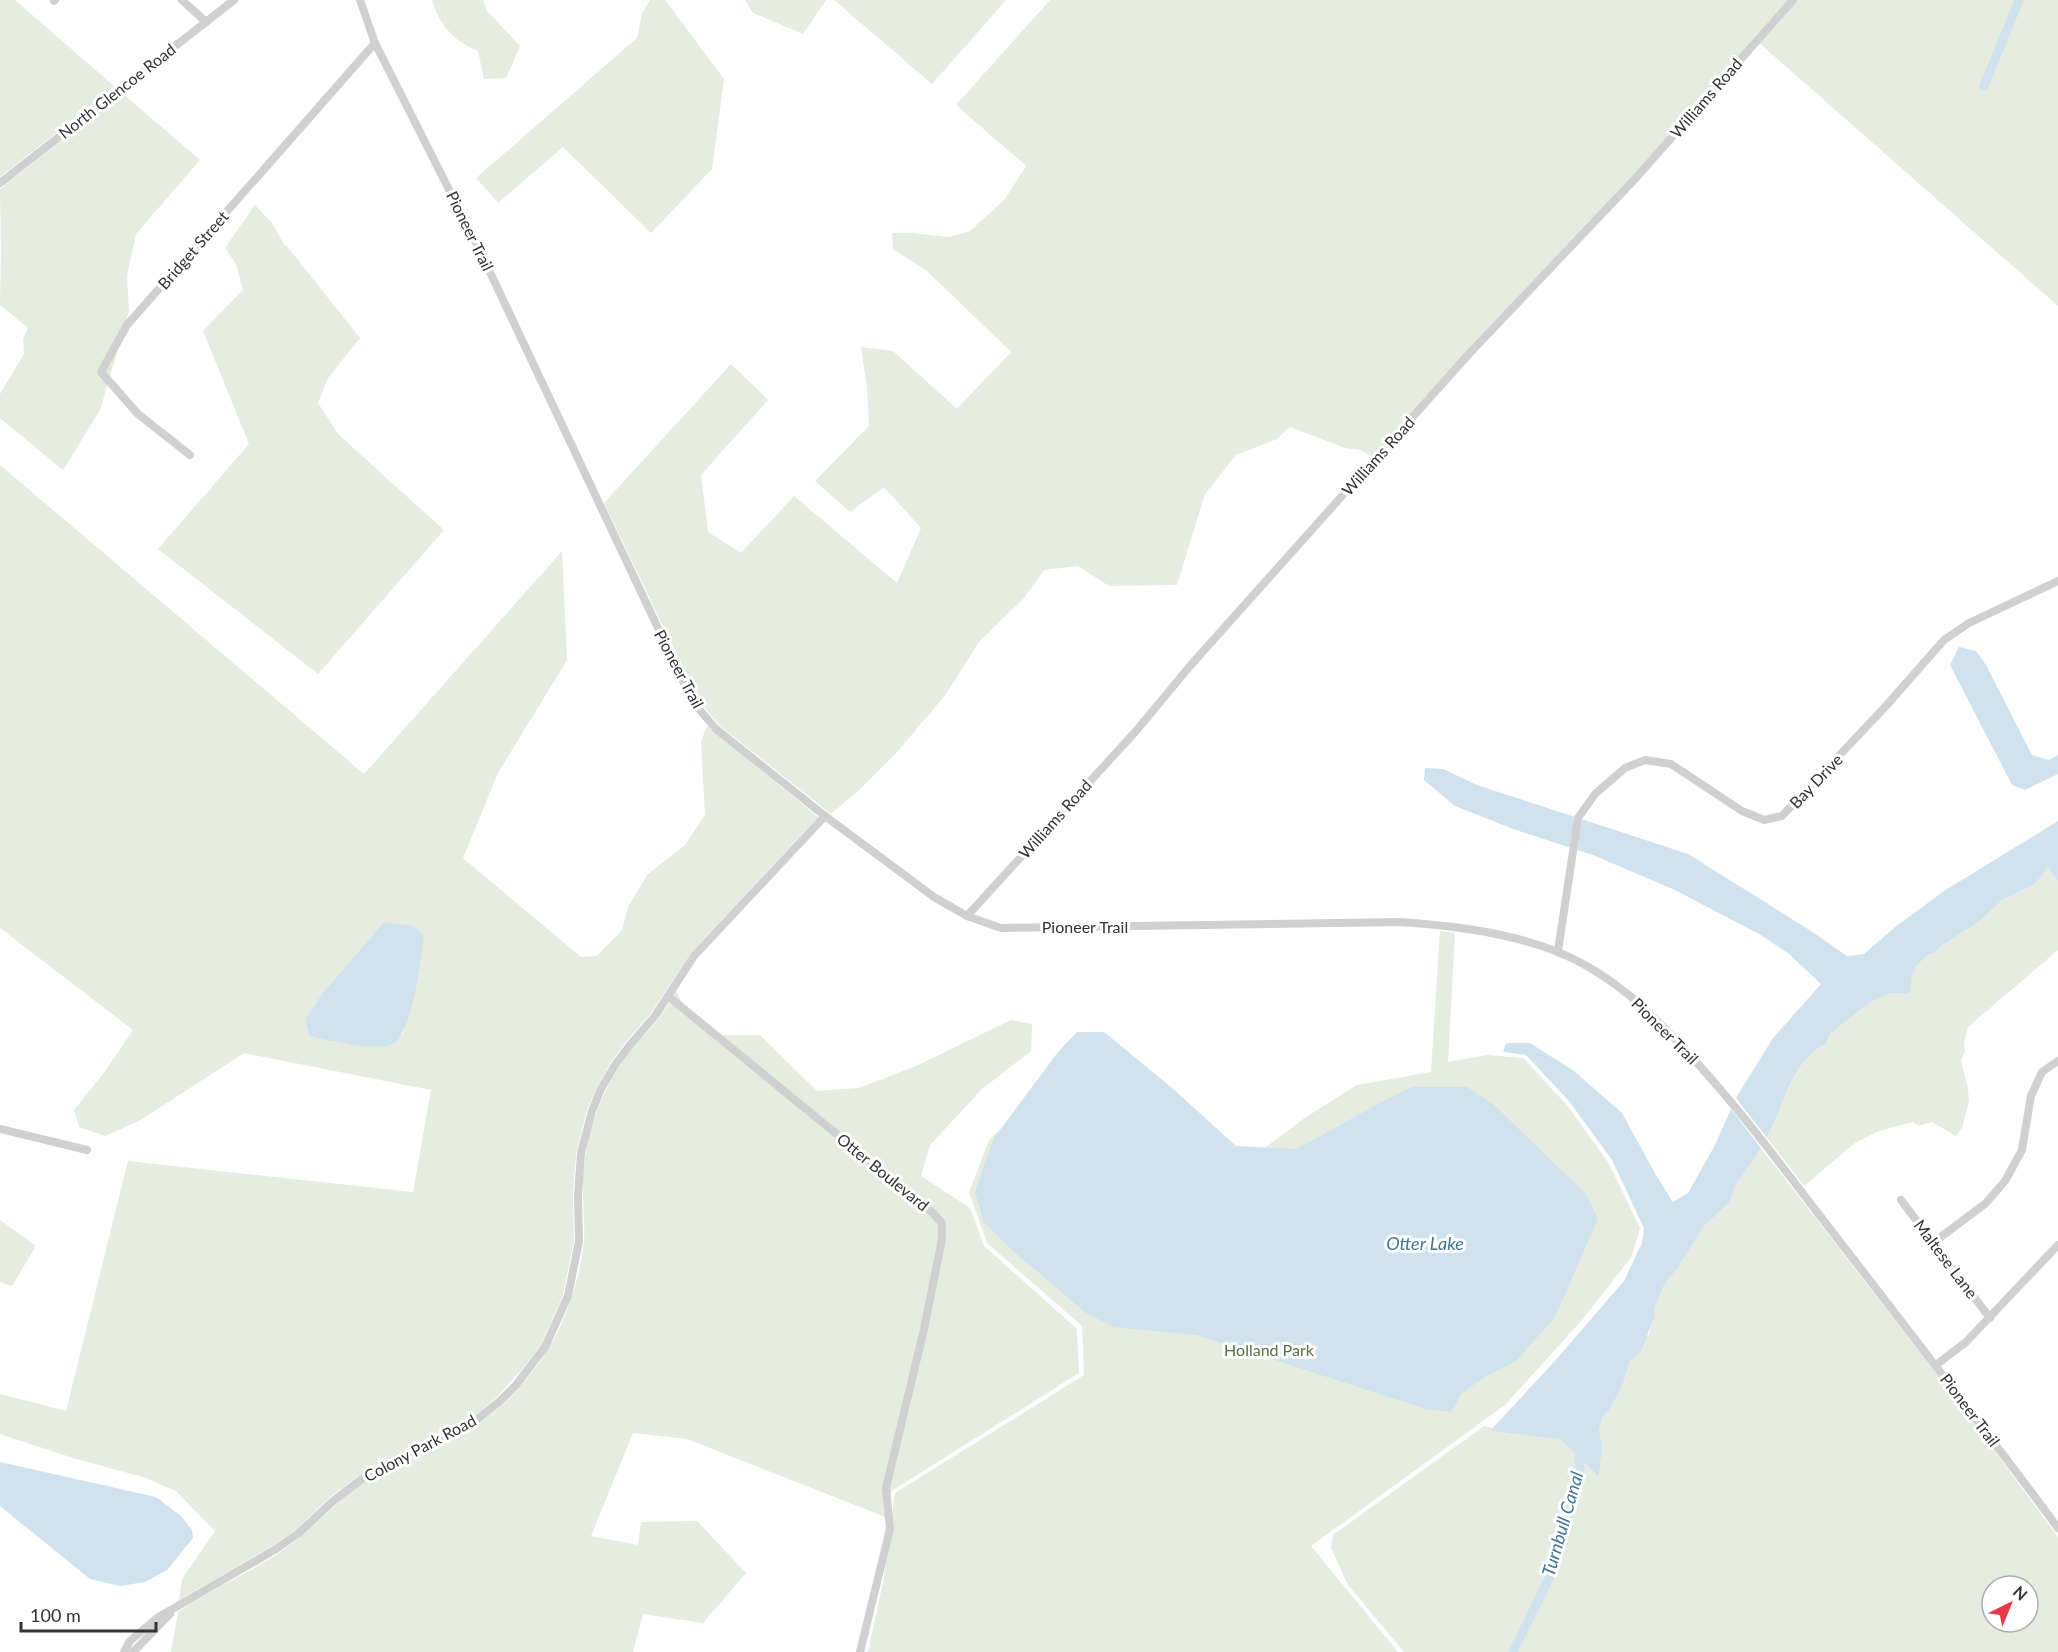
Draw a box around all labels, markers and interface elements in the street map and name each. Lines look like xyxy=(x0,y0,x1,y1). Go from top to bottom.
street label: North Glencoe Road xyxy=(55,39,179,142)
street label: Williams Road xyxy=(1666,54,1745,141)
street label: Pioneer Trail xyxy=(443,188,498,274)
street label: Bridget Street xyxy=(154,207,232,293)
street label: Williams Road xyxy=(1337,412,1418,499)
street label: Pioneer Trail xyxy=(651,626,708,711)
street label: Bay Drive xyxy=(1785,750,1846,812)
street label: Williams Road xyxy=(1014,775,1095,862)
street label: Pioneer Trail xyxy=(1042,917,1128,936)
street label: Pioneer Trail xyxy=(1628,993,1703,1068)
street label: Otter Boulevard xyxy=(834,1129,933,1214)
street label: Maltese Lane xyxy=(1911,1216,1982,1302)
water label: Otter Lake xyxy=(1386,1232,1464,1254)
park label: Holland Park xyxy=(1224,1340,1315,1359)
street label: Pioneer Trail xyxy=(1937,1369,2004,1450)
street label: Colony Park Road xyxy=(361,1410,479,1485)
water label: Turnbull Canal xyxy=(1537,1469,1587,1579)
north arrow xyxy=(1980,1574,2040,1634)
text: N xyxy=(2010,1582,2032,1604)
scale bar xyxy=(21,1595,156,1633)
text: 100 m xyxy=(30,1604,81,1626)

